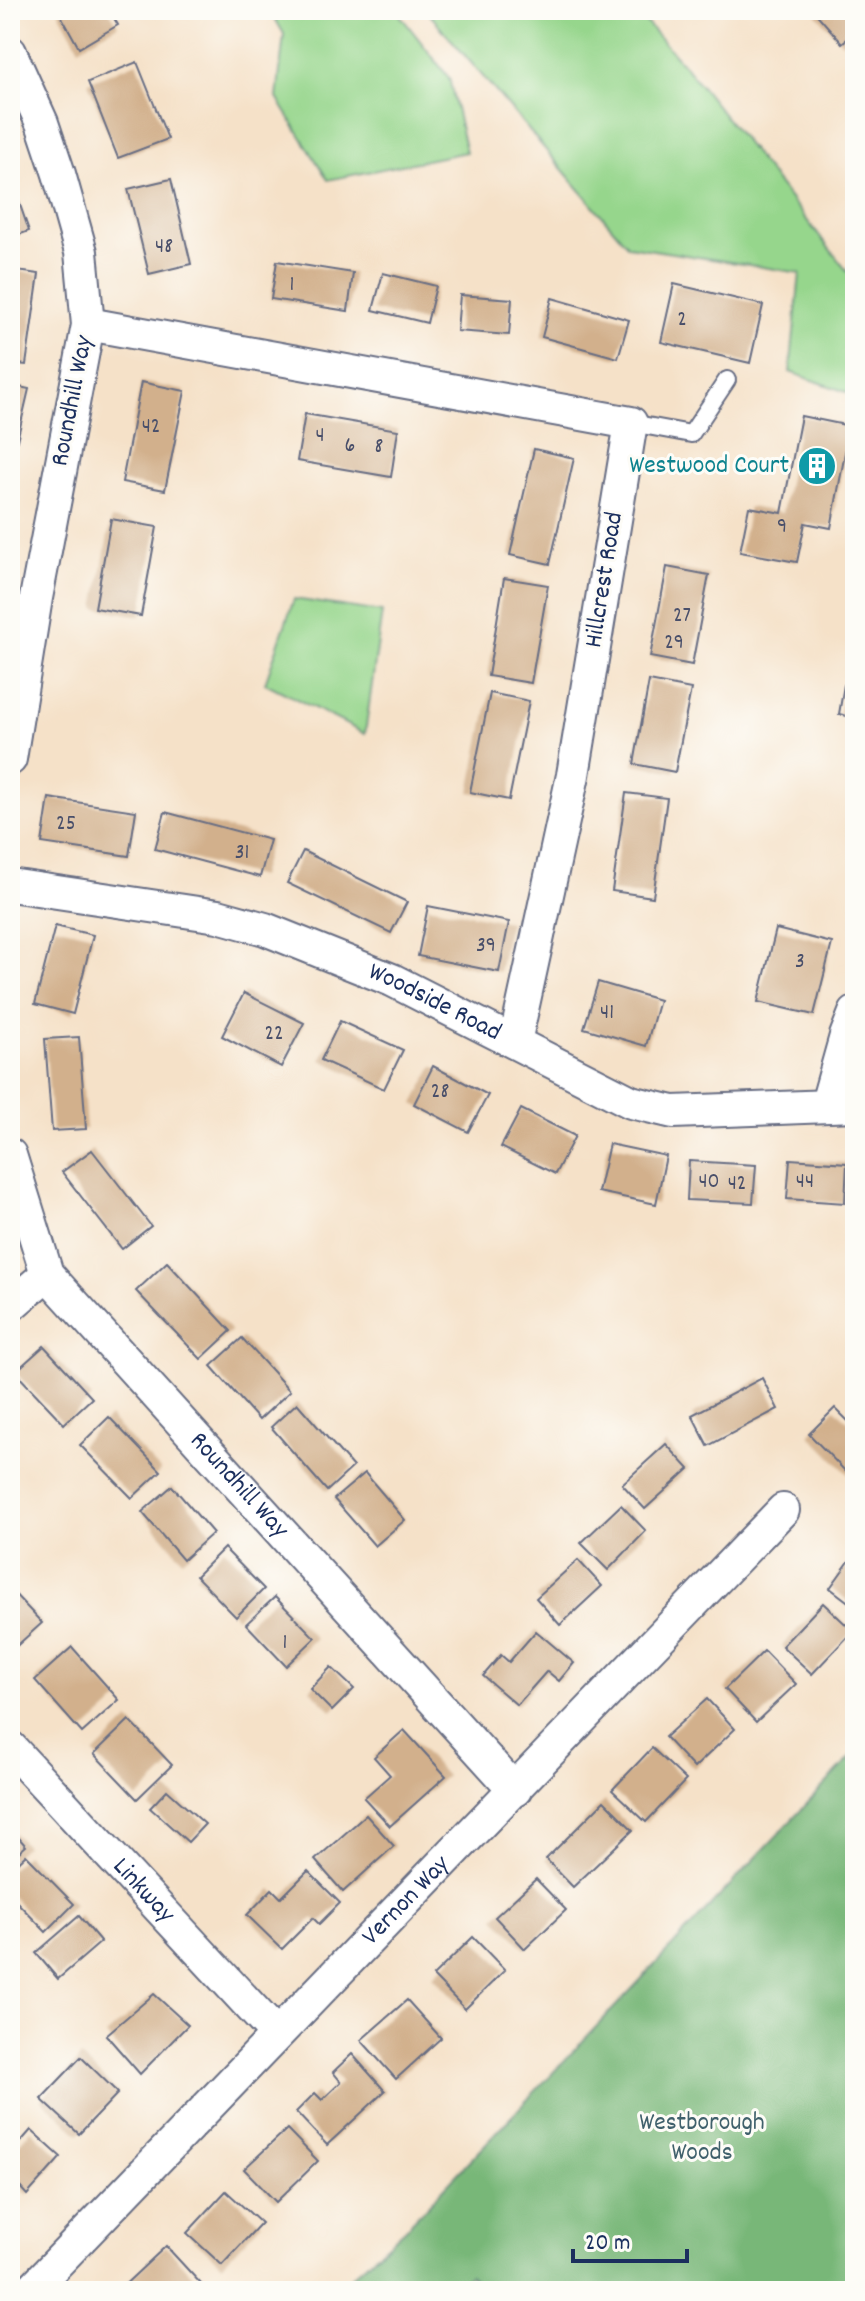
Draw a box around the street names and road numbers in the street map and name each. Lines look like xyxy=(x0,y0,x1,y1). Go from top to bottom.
street label: Roundhill Way xyxy=(42,332,104,469)
street label: Hillcrest Road xyxy=(576,509,634,651)
street label: Woodside Road xyxy=(363,954,507,1051)
street label: Roundhill Way xyxy=(181,1424,297,1547)
street label: Vernon Way xyxy=(354,1847,459,1954)
street label: Linkway xyxy=(103,1850,183,1932)

